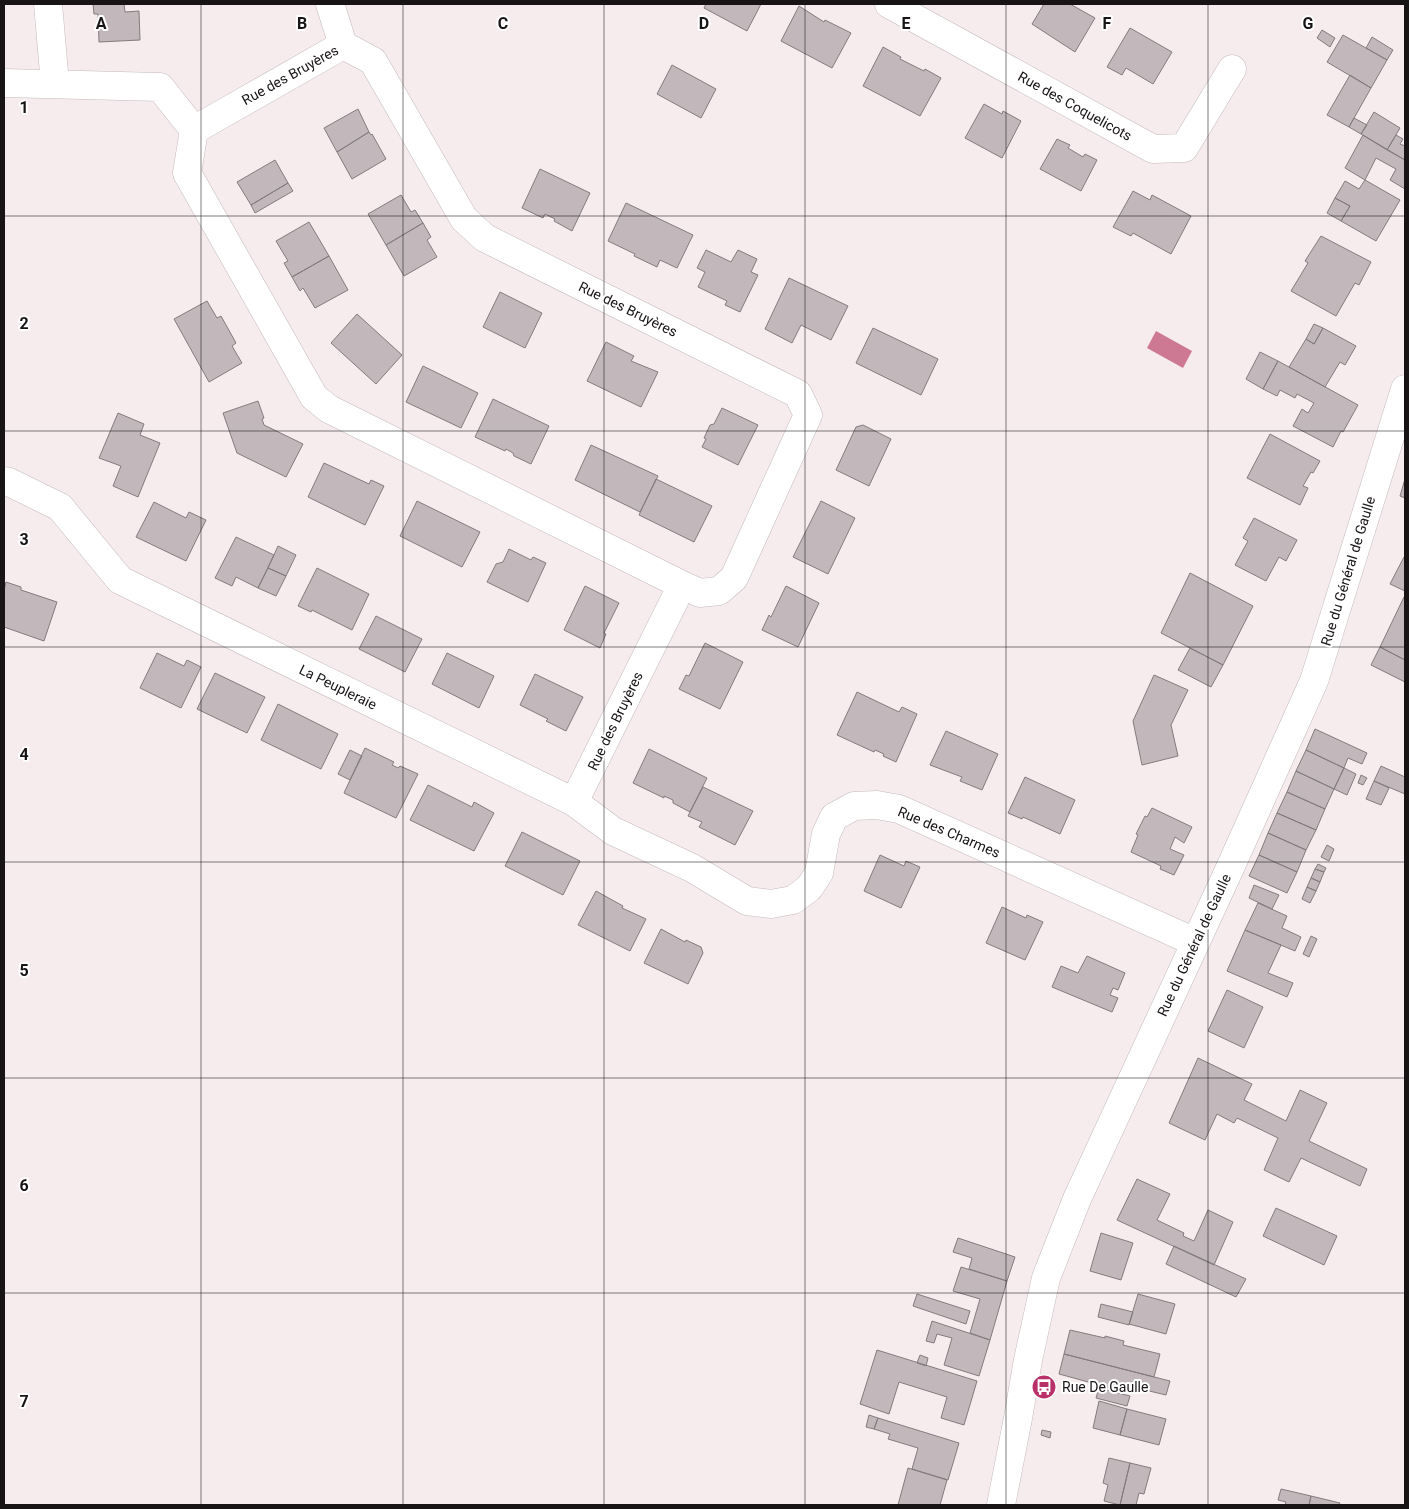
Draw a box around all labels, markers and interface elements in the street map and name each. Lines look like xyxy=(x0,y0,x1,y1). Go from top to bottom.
text: A xyxy=(96,14,107,33)
text: B xyxy=(297,14,307,33)
text: C xyxy=(498,14,508,33)
text: D xyxy=(699,14,709,33)
text: E xyxy=(902,14,911,33)
text: F xyxy=(1103,14,1112,33)
text: G xyxy=(1303,14,1314,33)
street label: Rue des Bruyères xyxy=(239,42,341,108)
street label: Rue des Coquelicots xyxy=(1015,68,1135,144)
text: 1 xyxy=(19,98,29,117)
street label: Rue des Bruyères xyxy=(576,278,680,340)
text: 2 xyxy=(19,314,29,333)
street label: Rue du Général de Gaulle xyxy=(1318,494,1378,648)
text: 3 xyxy=(19,530,29,549)
street label: La Peupleraie xyxy=(297,661,379,713)
street label: Rue des Bruyères xyxy=(584,669,646,773)
text: 4 xyxy=(19,745,29,764)
street label: Rue des Charmes xyxy=(896,803,1002,861)
street label: Rue du Général de Gaulle xyxy=(1154,871,1234,1019)
text: 5 xyxy=(19,961,29,980)
text: 6 xyxy=(19,1176,29,1195)
bus stop icon: Rue De Gaulle xyxy=(1031,1374,1057,1400)
place label: Rue De Gaulle xyxy=(1062,1379,1148,1395)
text: 7 xyxy=(19,1392,29,1411)

